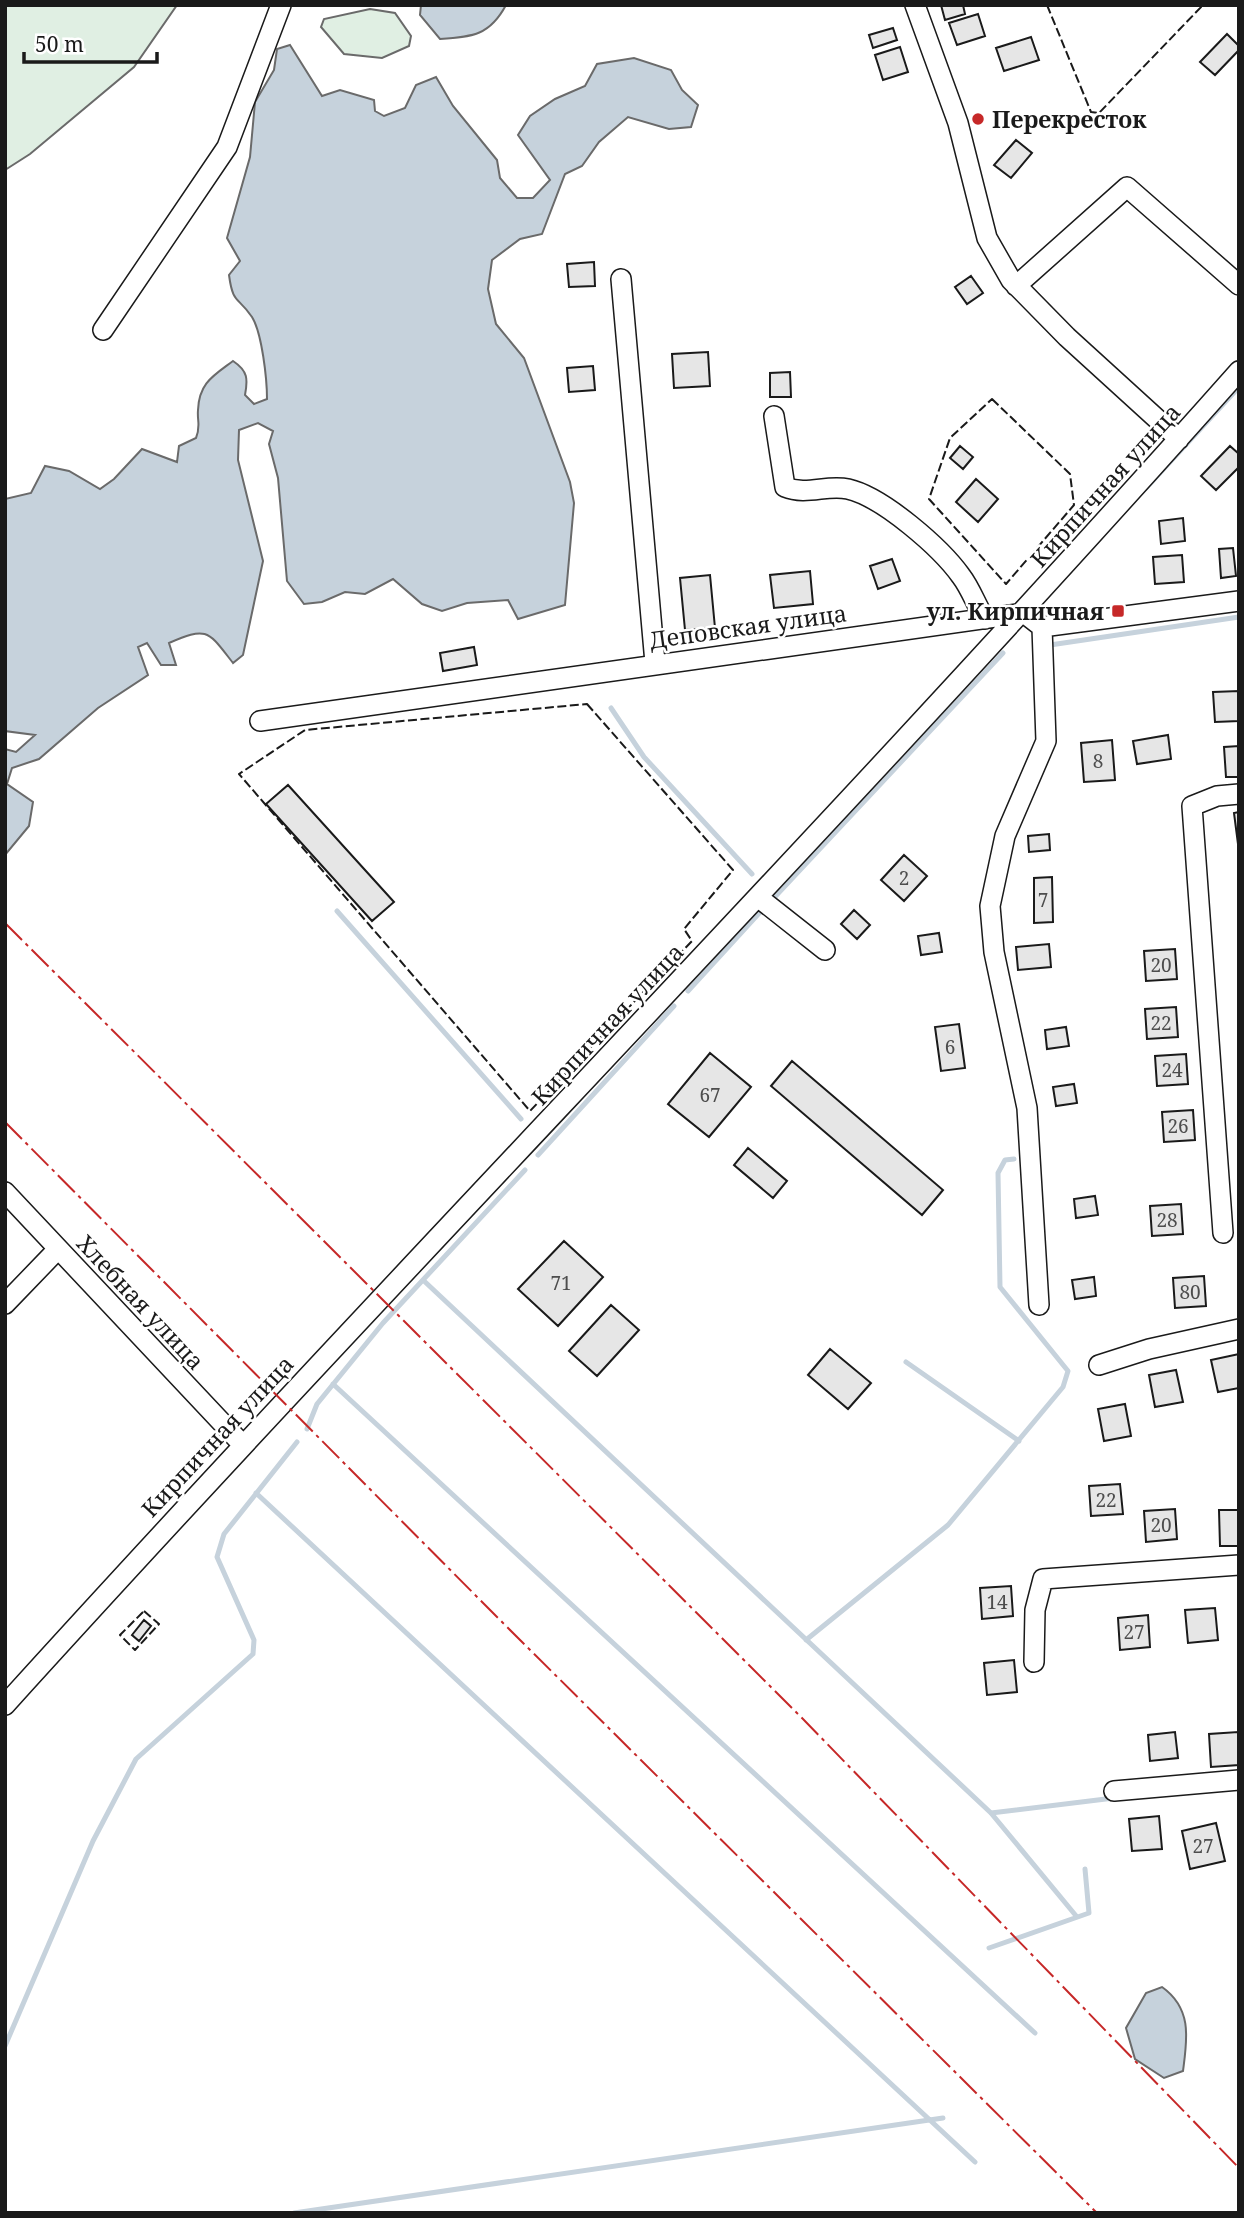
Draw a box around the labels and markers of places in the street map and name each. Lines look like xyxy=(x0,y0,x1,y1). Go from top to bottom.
place label: Перекресток xyxy=(992,103,1147,135)
marker: Перекресток xyxy=(970,111,986,127)
place label: ул. Кирпичная xyxy=(926,595,1104,627)
marker: ул. Кирпичная xyxy=(1110,603,1126,619)

